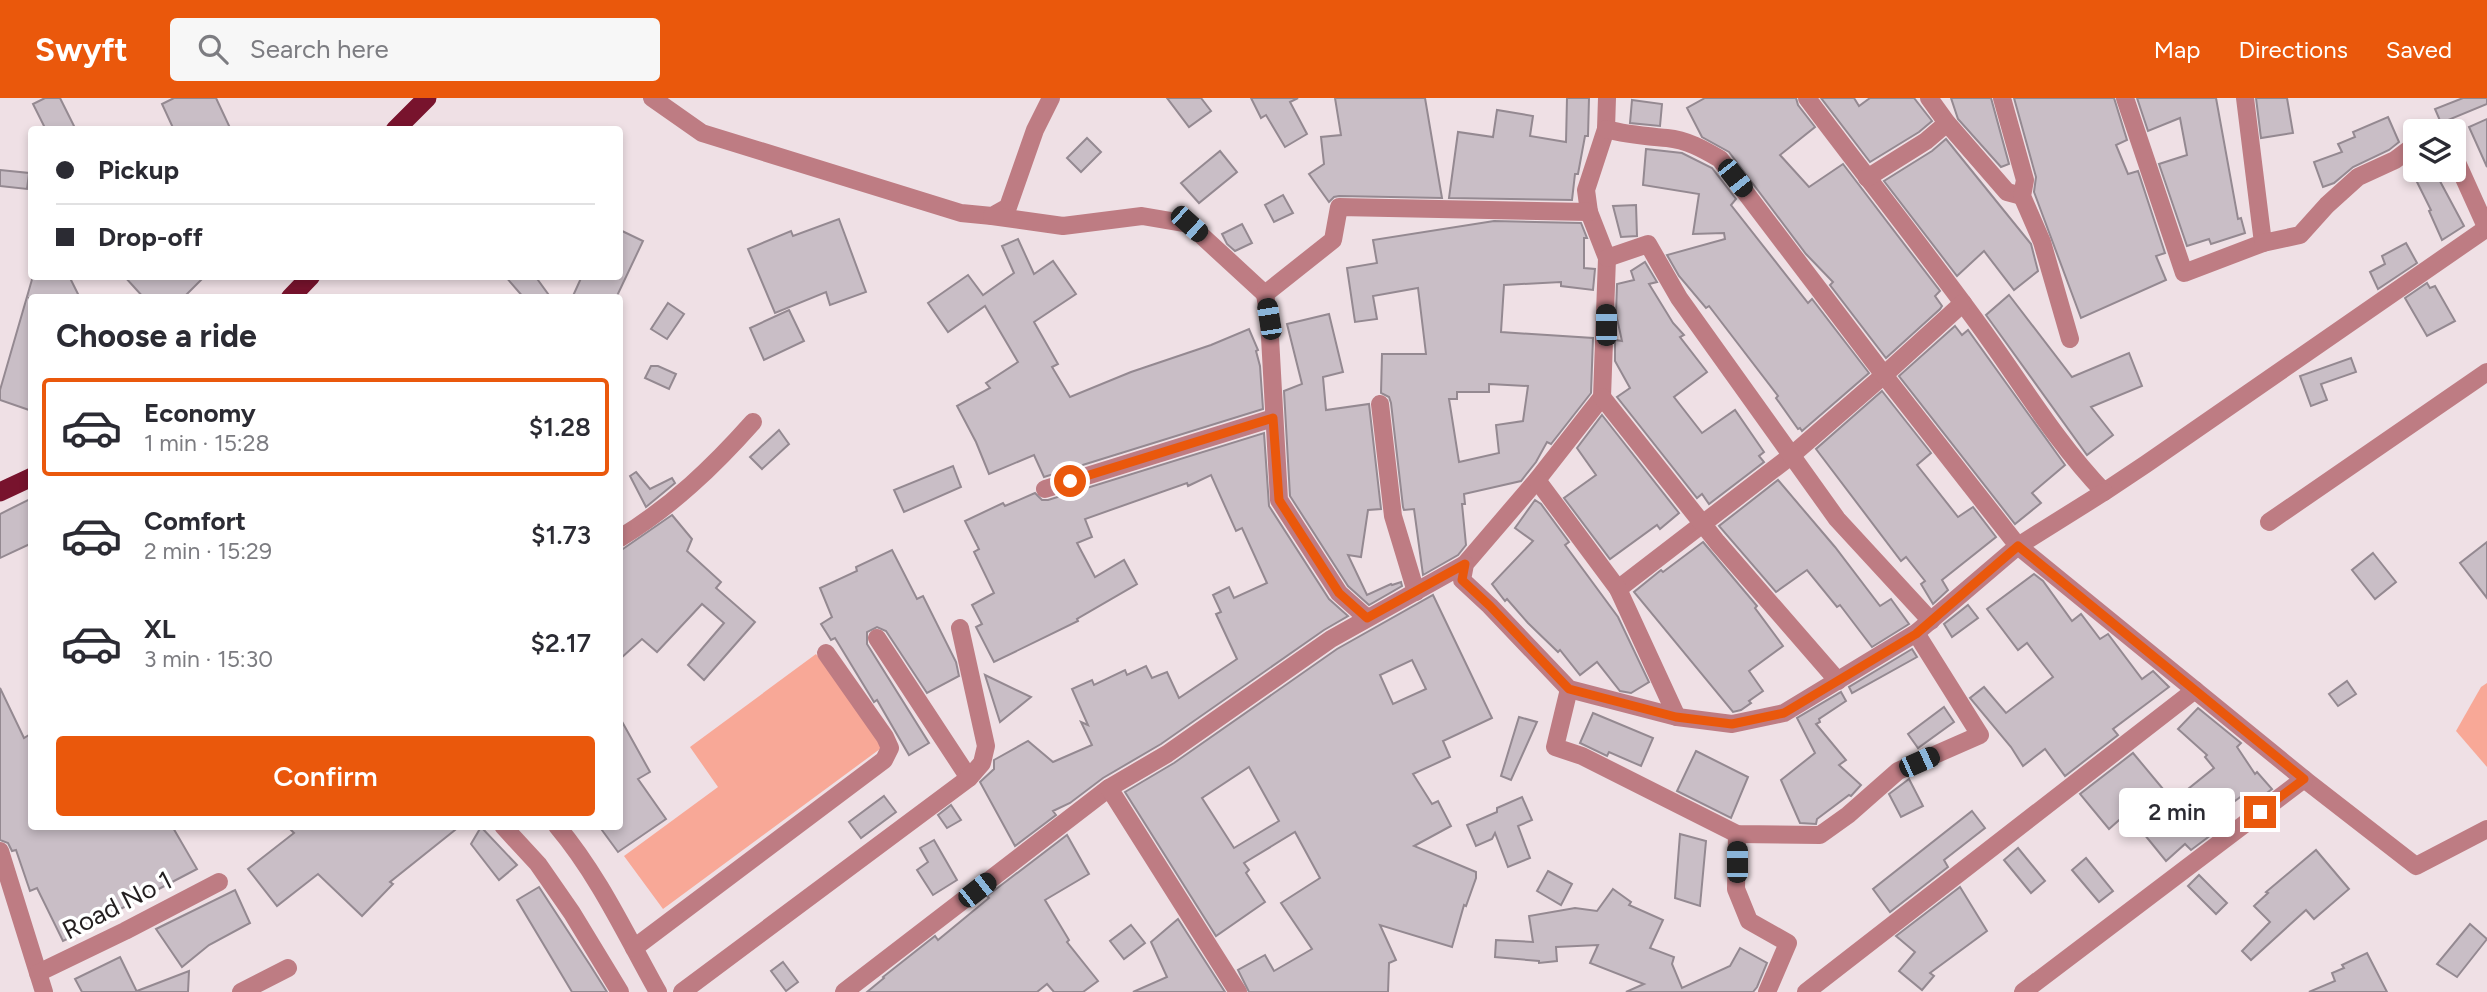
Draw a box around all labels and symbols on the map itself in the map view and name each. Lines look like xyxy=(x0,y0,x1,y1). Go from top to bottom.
car xyxy=(1714,155,1757,201)
car xyxy=(1167,202,1212,246)
car xyxy=(1256,297,1283,341)
car xyxy=(1596,304,1617,346)
route start xyxy=(1054,465,1086,497)
car xyxy=(1896,744,1943,780)
callout: 2 min xyxy=(2120,788,2236,836)
route end xyxy=(2244,796,2276,828)
car xyxy=(1727,841,1748,883)
street label: Road No 1 xyxy=(57,864,177,946)
car xyxy=(954,869,1001,911)

